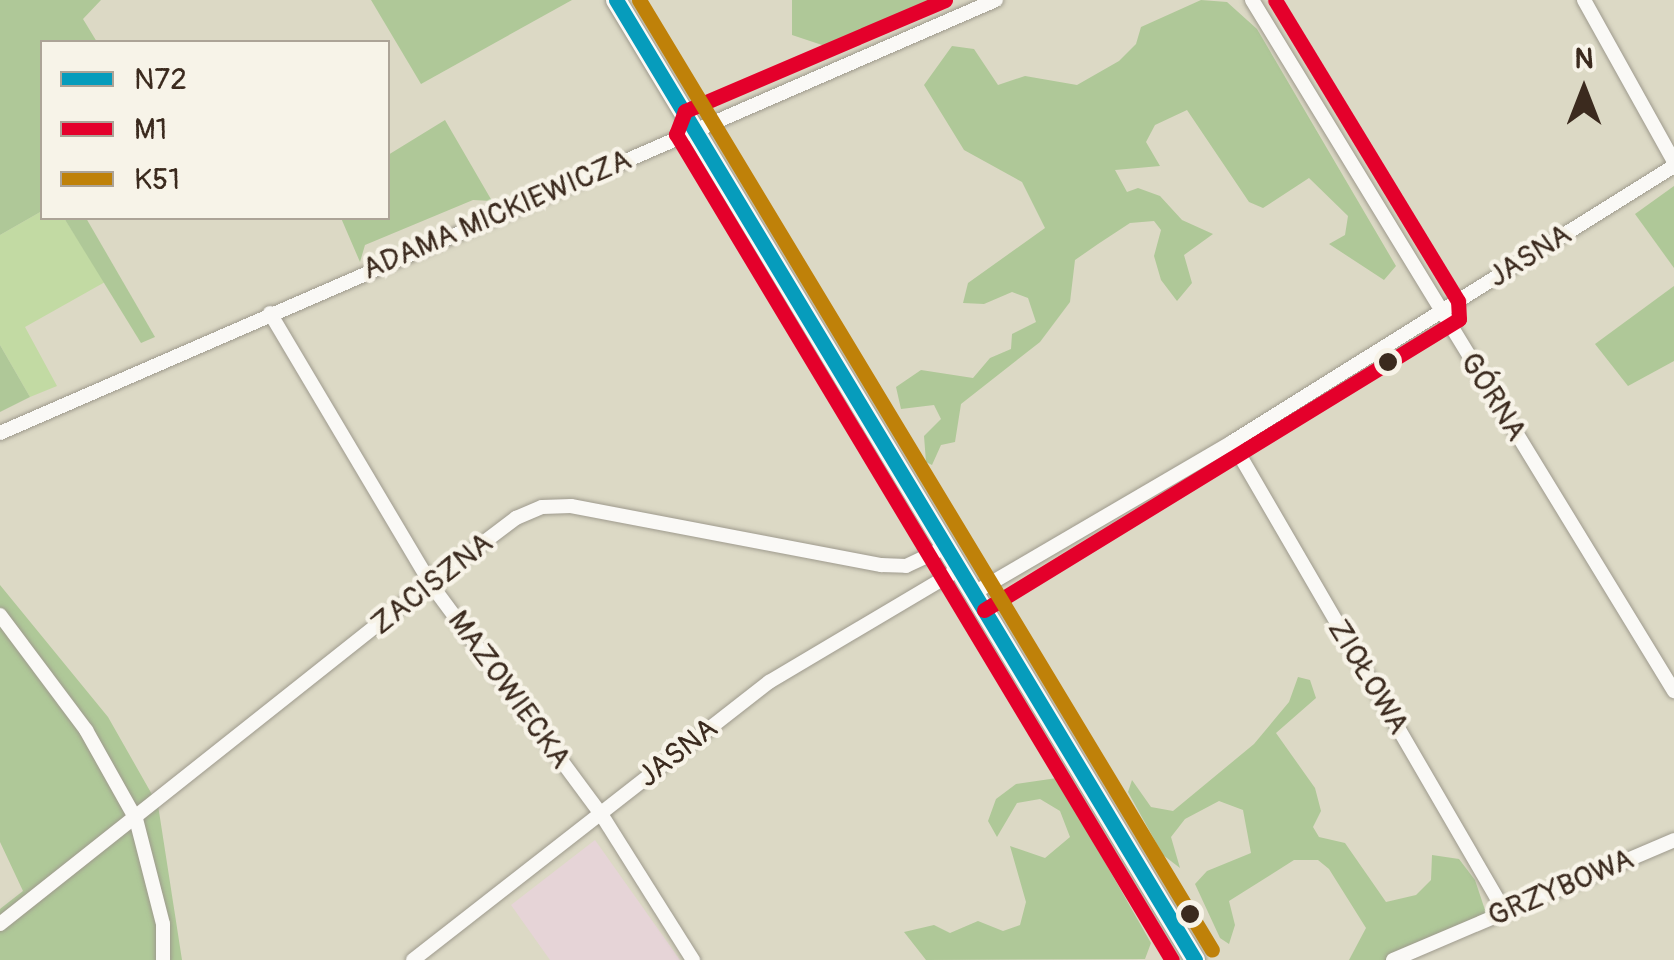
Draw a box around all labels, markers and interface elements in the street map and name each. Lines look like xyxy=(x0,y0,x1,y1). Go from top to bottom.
legend xyxy=(40,40,390,220)
north arrow xyxy=(1534,40,1634,140)
text: N xyxy=(1575,42,1593,77)
text: N72 xyxy=(134,61,187,98)
text: M1 xyxy=(134,111,167,148)
street label: ADAMA MICKIEWICZA xyxy=(357,142,637,288)
text: K51 xyxy=(134,161,180,198)
street label: JASNA xyxy=(1482,217,1578,295)
street label: GÓRNA xyxy=(1452,346,1534,448)
unlabelled marker xyxy=(1378,352,1398,372)
street label: ZACISZNA xyxy=(364,525,500,643)
street label: MAZOWIECKA xyxy=(440,604,578,776)
street label: ZIOŁOWA xyxy=(1320,613,1416,741)
street label: JASNA xyxy=(631,711,725,795)
street label: GRZYBOWA xyxy=(1483,841,1639,935)
unlabelled marker xyxy=(1180,904,1200,924)

